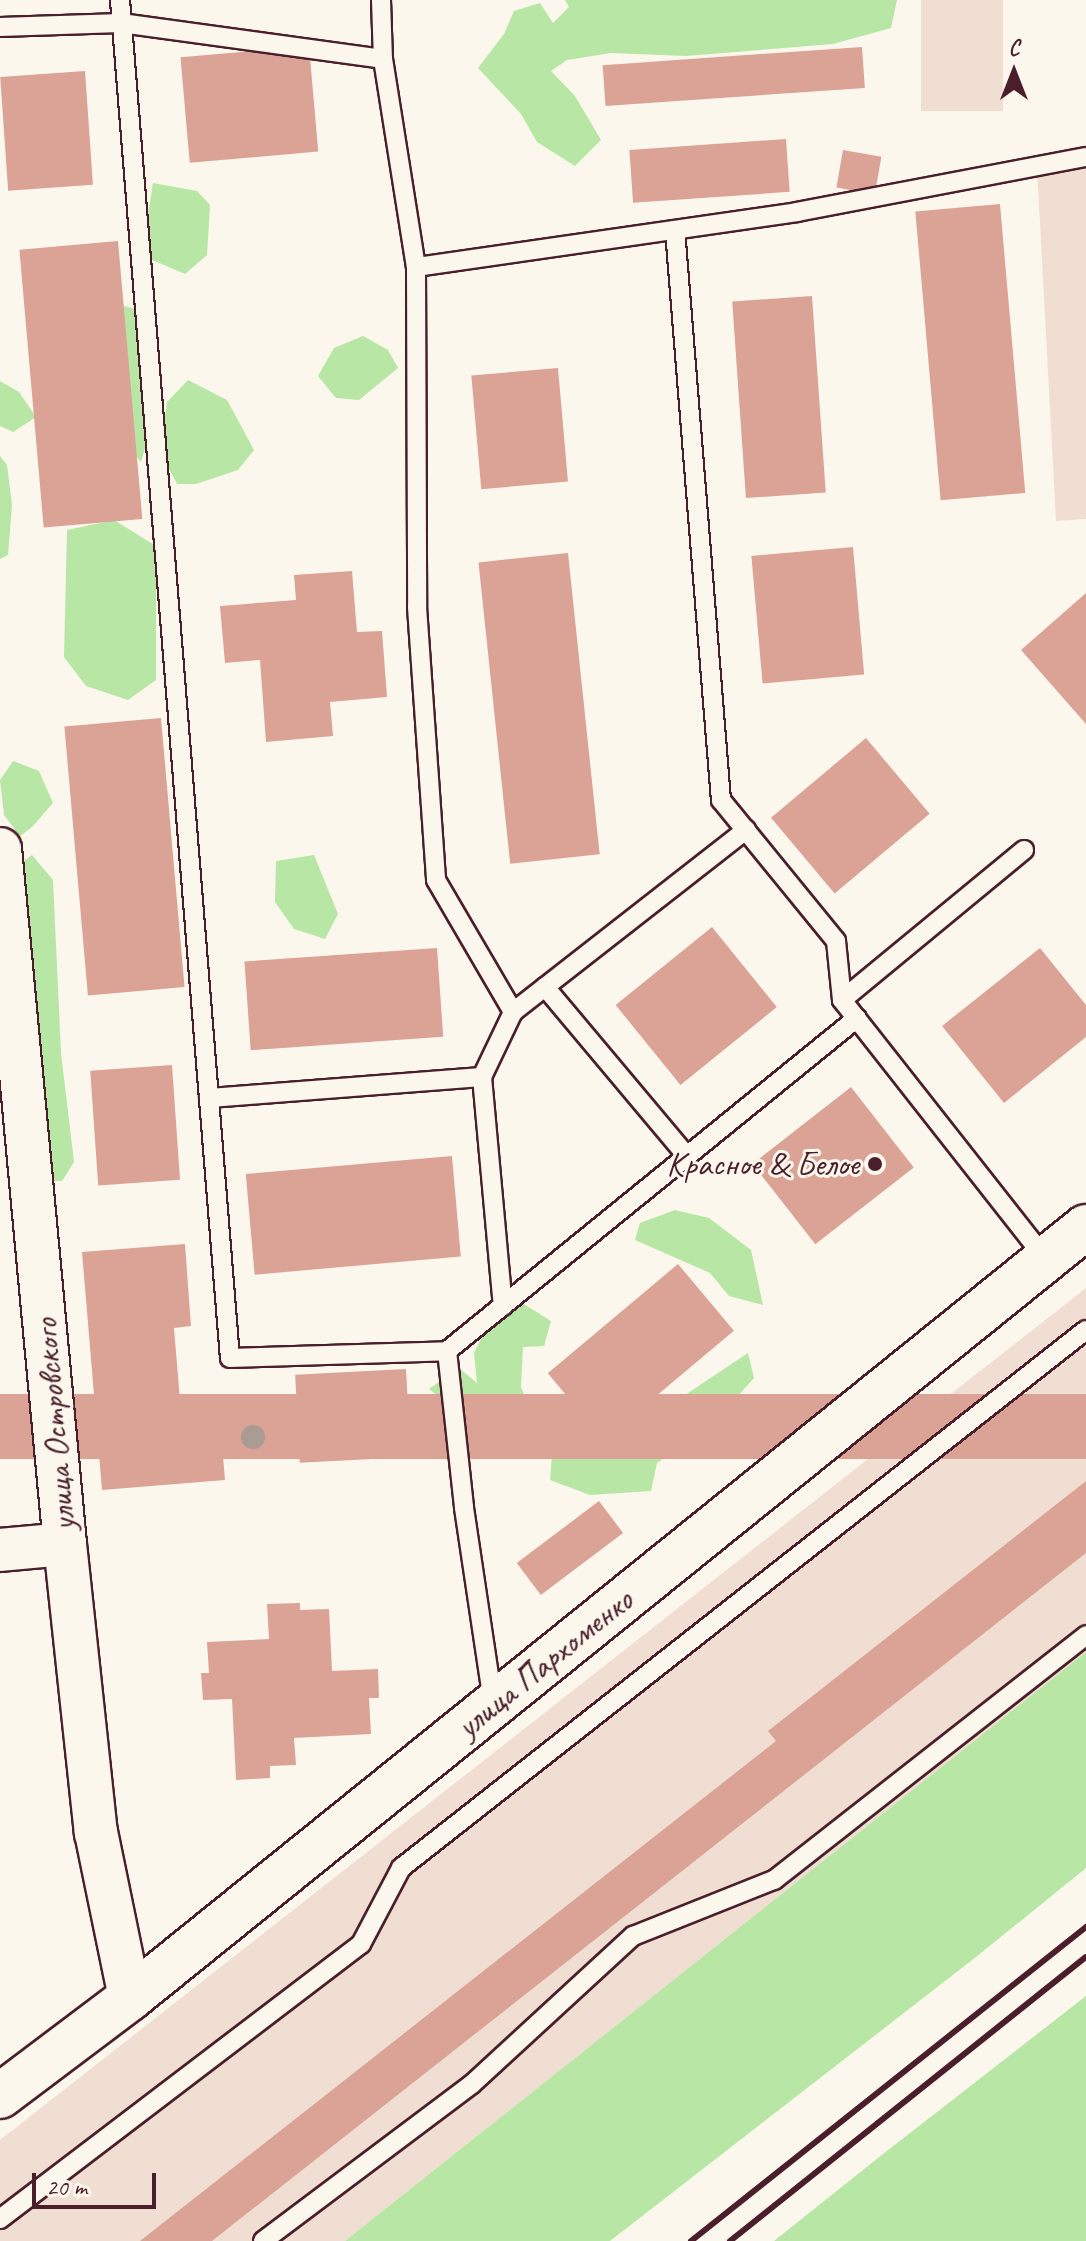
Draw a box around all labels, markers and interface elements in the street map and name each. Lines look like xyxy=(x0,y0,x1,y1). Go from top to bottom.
north arrow xyxy=(974,32,1054,112)
text: С xyxy=(1009,34,1019,62)
place label: Красное & Белое xyxy=(667,1144,859,1184)
marker: Красное & Белое xyxy=(866,1155,884,1173)
street label: улица Островского xyxy=(24,1315,84,1535)
street label: улица Пархоменко xyxy=(449,1580,639,1746)
scale bar xyxy=(36,2157,160,2207)
text: 20 m xyxy=(46,2172,87,2202)

